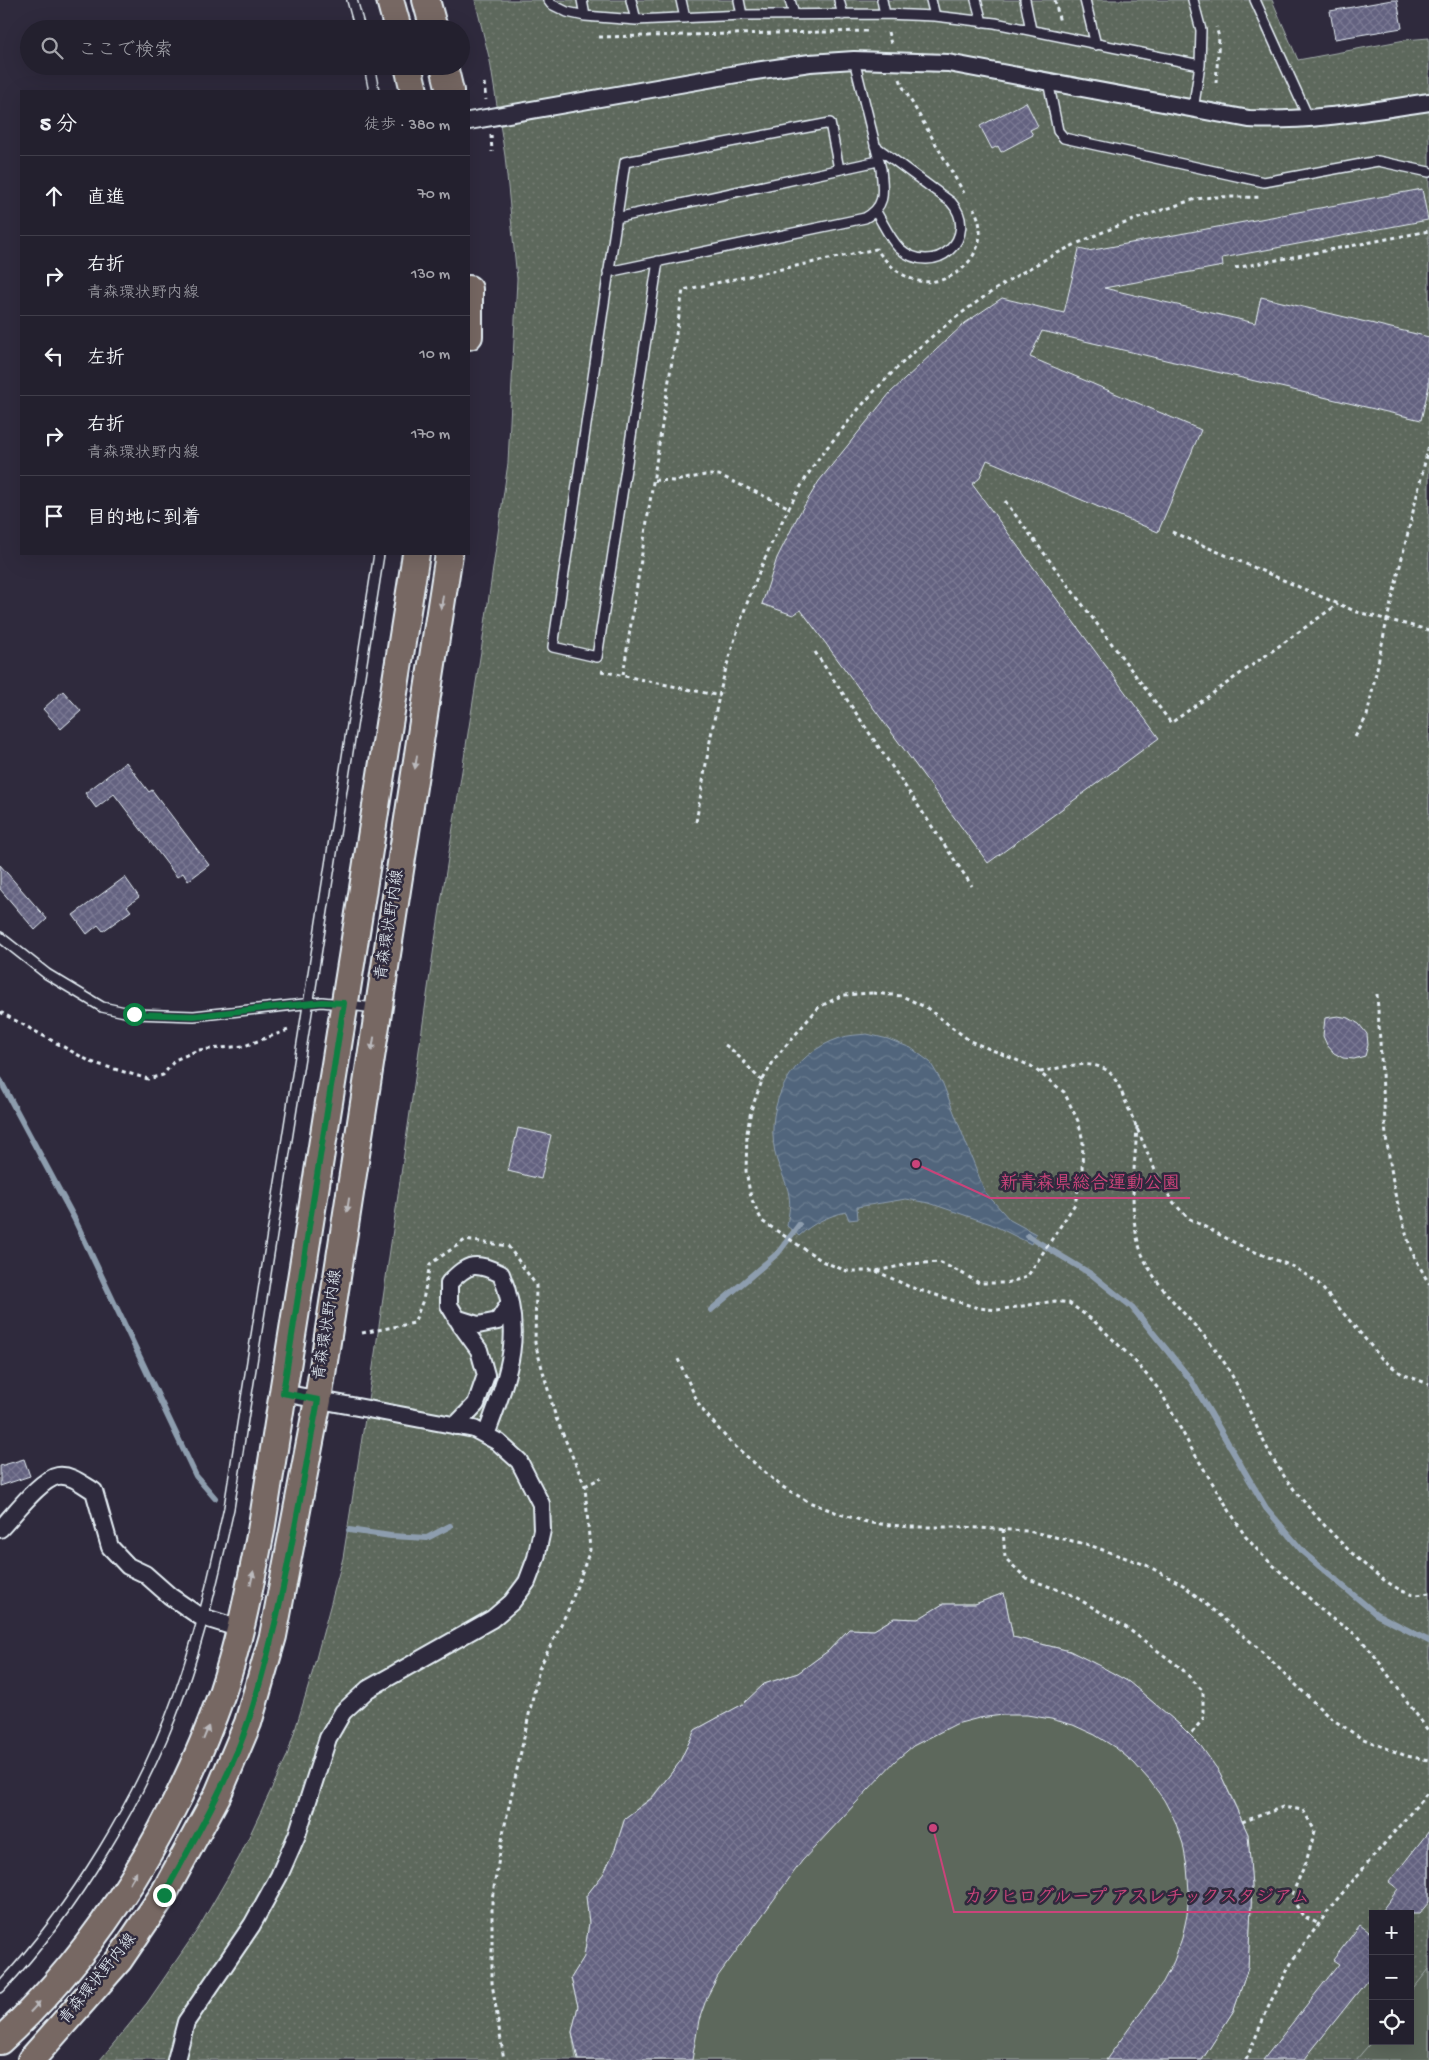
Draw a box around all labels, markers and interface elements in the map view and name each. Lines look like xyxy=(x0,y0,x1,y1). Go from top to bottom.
search box xyxy=(20,20,470,75)
icon: search xyxy=(38,34,66,62)
text: ここで検索 xyxy=(78,40,173,63)
text: 5 分 xyxy=(40,114,77,139)
text: 徒歩 · 380 m xyxy=(364,117,450,136)
icon: ahead xyxy=(40,182,68,210)
text: 70 m xyxy=(417,186,450,205)
text: 直進 xyxy=(87,188,125,211)
text: 右折 xyxy=(87,255,125,278)
icon: right xyxy=(40,262,68,290)
text: 130 m xyxy=(411,266,450,285)
text: 青森環状野内線 xyxy=(87,285,199,304)
icon: left xyxy=(40,342,68,370)
text: 10 m xyxy=(419,346,450,365)
text: 左折 xyxy=(87,348,125,371)
text: 右折 xyxy=(87,415,125,438)
icon: right xyxy=(40,422,68,450)
text: 170 m xyxy=(411,426,450,445)
text: 青森環状野内線 xyxy=(87,445,199,464)
icon: arrive xyxy=(40,502,68,530)
text: 目的地に到着 xyxy=(87,508,201,531)
one-way arrow xyxy=(437,594,445,610)
one-way arrow xyxy=(412,755,420,771)
street label: 青森環状野内線 xyxy=(371,868,409,982)
route start xyxy=(123,1003,146,1026)
one-way arrow xyxy=(368,1036,376,1052)
callout: 新青森県総合運動公園 xyxy=(990,1165,1190,1198)
text: 新青森県総合運動公園 xyxy=(1000,1173,1180,1195)
one-way arrow xyxy=(344,1197,352,1213)
street label: 青森環状野内線 xyxy=(309,1268,347,1382)
one-way arrow xyxy=(248,1569,256,1585)
one-way arrow xyxy=(202,1726,210,1740)
one-way arrow xyxy=(128,1872,137,1885)
callout: カクヒログループ アスレチックスタジアム xyxy=(954,1879,1321,1912)
route end xyxy=(153,1884,176,1907)
text: カクヒログループ アスレチックスタジアム xyxy=(965,1887,1309,1909)
map controls xyxy=(1369,1910,1414,2045)
button: + xyxy=(1369,1910,1414,1955)
street label: 青森環状野内線 xyxy=(55,1929,142,2030)
button: − xyxy=(1369,1955,1414,2000)
button: locate xyxy=(1369,2000,1414,2045)
one-way arrow xyxy=(29,2001,41,2013)

